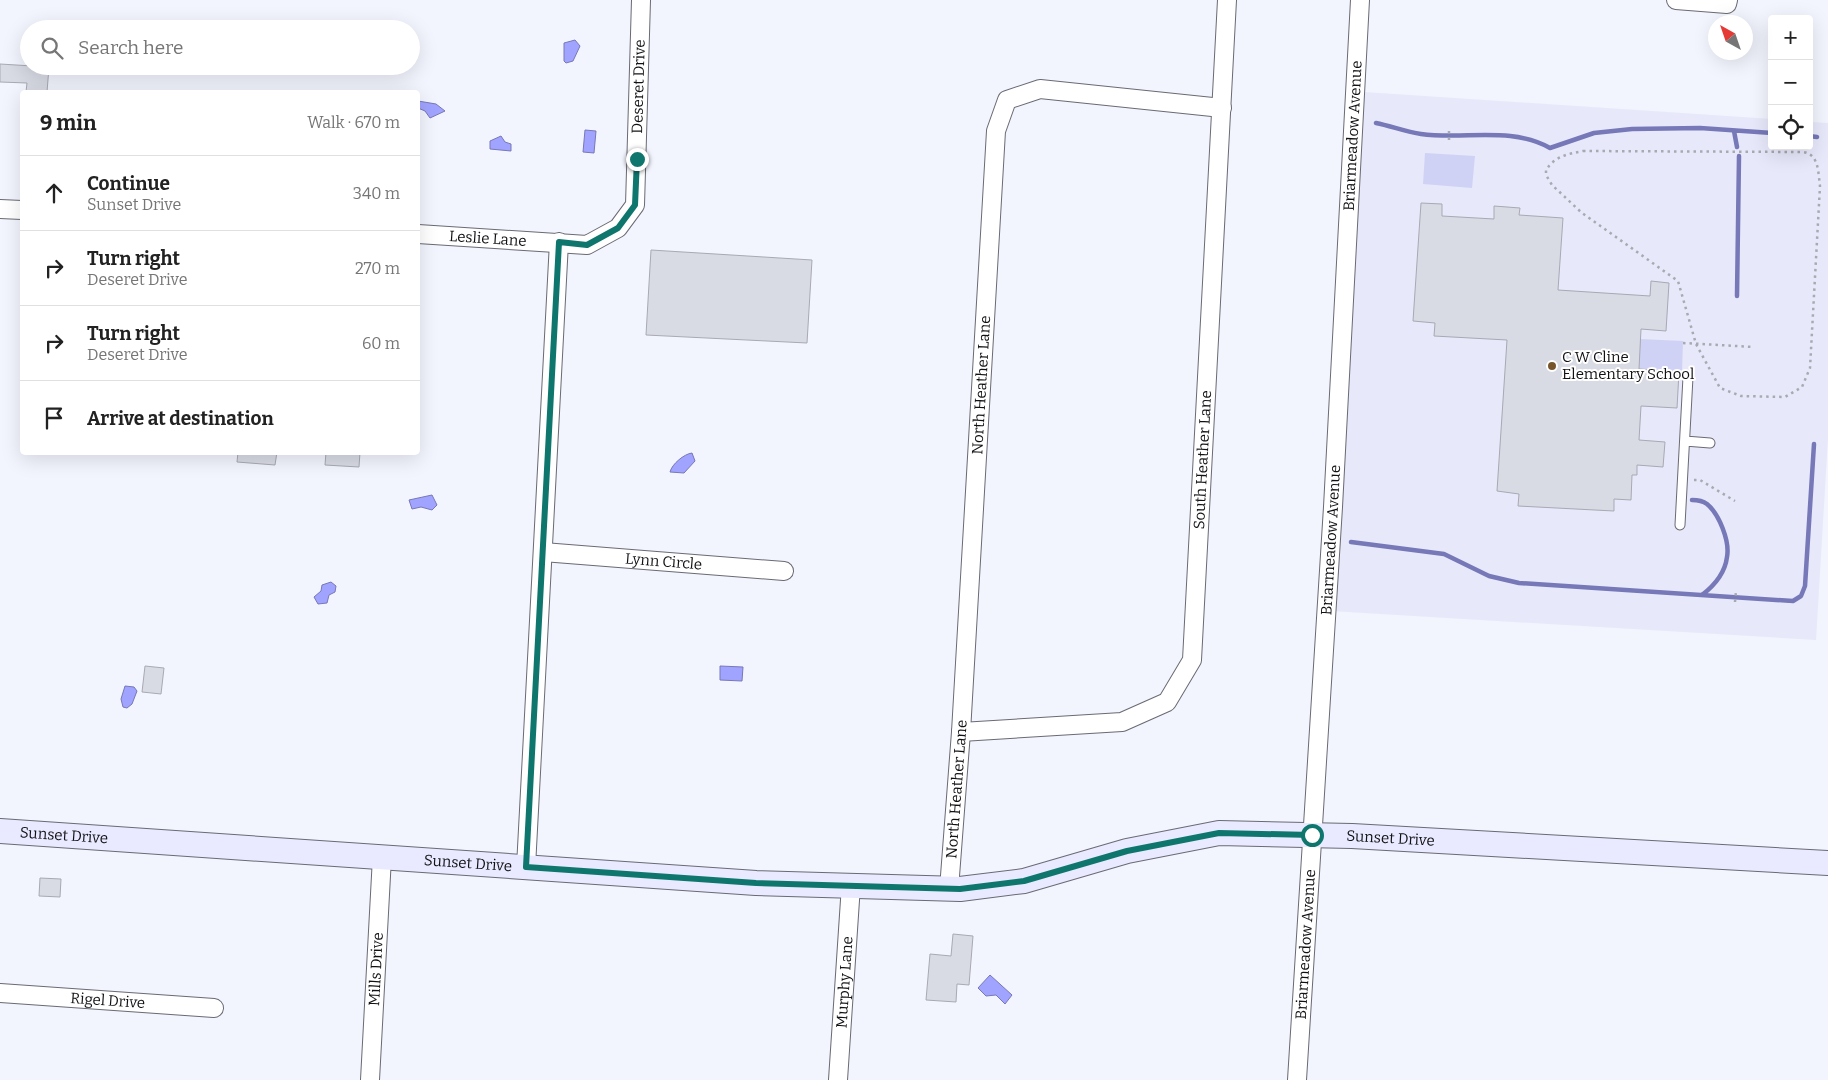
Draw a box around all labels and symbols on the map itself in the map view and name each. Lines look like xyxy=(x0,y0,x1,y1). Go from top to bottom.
north arrow xyxy=(1708,15,1753,60)
street label: Deseret Drive xyxy=(628,39,649,134)
street label: Briarmeadow Avenue xyxy=(1340,60,1366,211)
route end xyxy=(626,148,649,171)
street label: Leslie Lane xyxy=(449,227,527,250)
street label: North Heather Lane xyxy=(968,315,994,455)
place label: C W Cline Elementary School xyxy=(1562,348,1694,383)
marker: C W Cline Elementary School xyxy=(1546,360,1558,372)
street label: South Heather Lane xyxy=(1190,390,1215,530)
street label: Briarmeadow Avenue xyxy=(1317,464,1344,616)
street label: Lynn Circle xyxy=(624,549,703,574)
street label: North Heather Lane xyxy=(942,719,971,859)
street label: Sunset Drive xyxy=(19,823,109,847)
route start xyxy=(1301,824,1324,847)
street label: Sunset Drive xyxy=(1346,827,1435,850)
street label: Sunset Drive xyxy=(423,851,513,875)
street label: Briarmeadow Avenue xyxy=(1292,869,1319,1020)
street label: Mills Drive xyxy=(365,932,387,1006)
street label: Murphy Lane xyxy=(832,936,857,1029)
street label: Rigel Drive xyxy=(70,989,146,1012)

